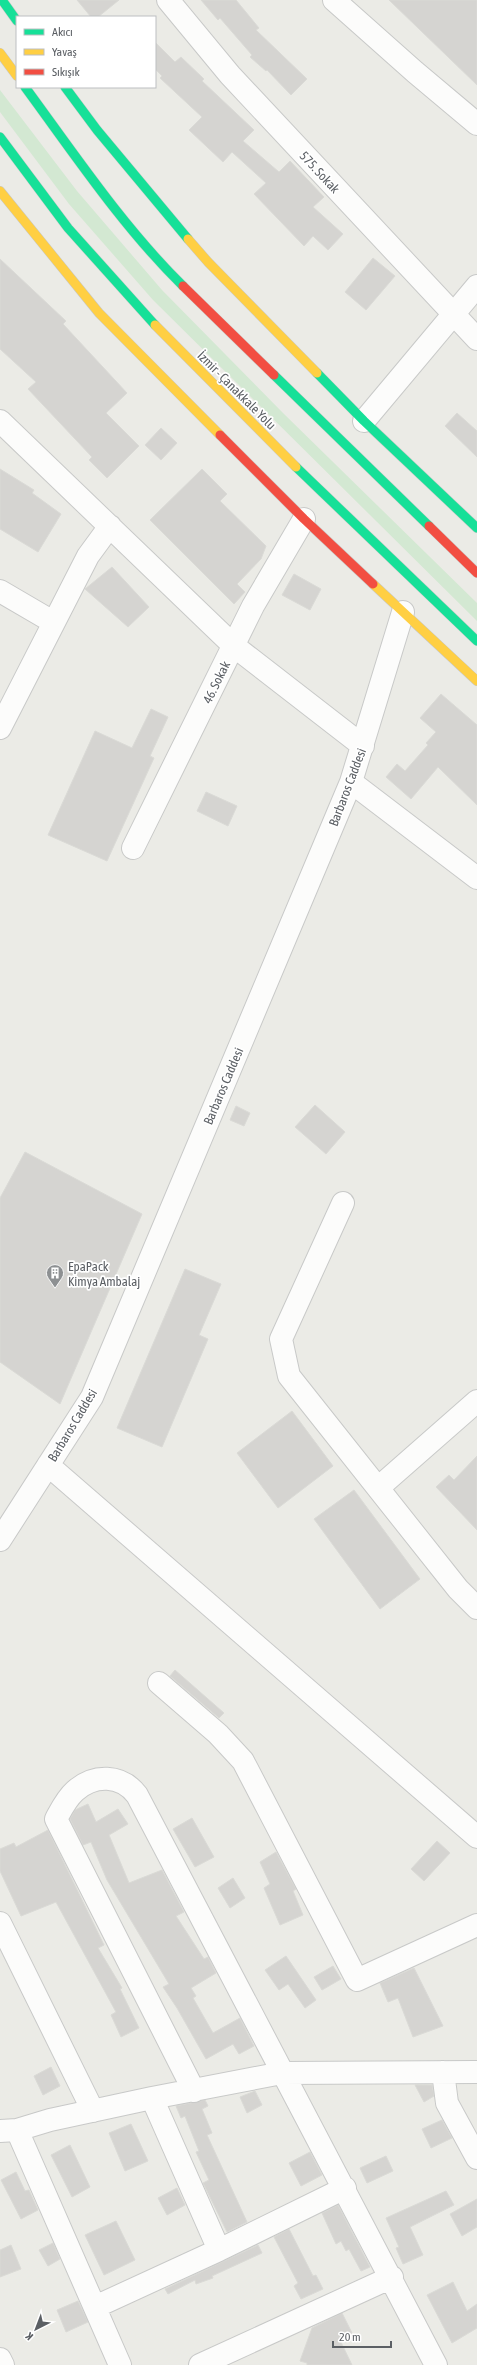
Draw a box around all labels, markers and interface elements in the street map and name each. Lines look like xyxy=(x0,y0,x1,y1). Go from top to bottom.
legend xyxy=(16,16,156,88)
text: Akıcı xyxy=(52,25,73,39)
text: Yavaş xyxy=(52,45,77,59)
text: Sıkışık xyxy=(52,65,80,79)
street label: 575. Sokak xyxy=(297,148,343,196)
street label: İzmir - Çanakkale Yolu xyxy=(194,348,279,433)
street label: 46. Sokak xyxy=(200,658,233,706)
street label: Barbaros Caddesi xyxy=(326,746,369,828)
street label: Barbaros Caddesi xyxy=(200,1045,246,1127)
place label: EpaPack Kimya Ambalaj xyxy=(68,1259,140,1289)
building icon: EpaPack Kimya Ambalaj xyxy=(45,1263,65,1288)
street label: Barbaros Caddesi xyxy=(45,1386,100,1464)
north arrow xyxy=(16,2309,56,2349)
scale bar xyxy=(333,2323,391,2349)
text: K xyxy=(23,2330,35,2343)
text: 20 m xyxy=(339,2330,361,2344)

